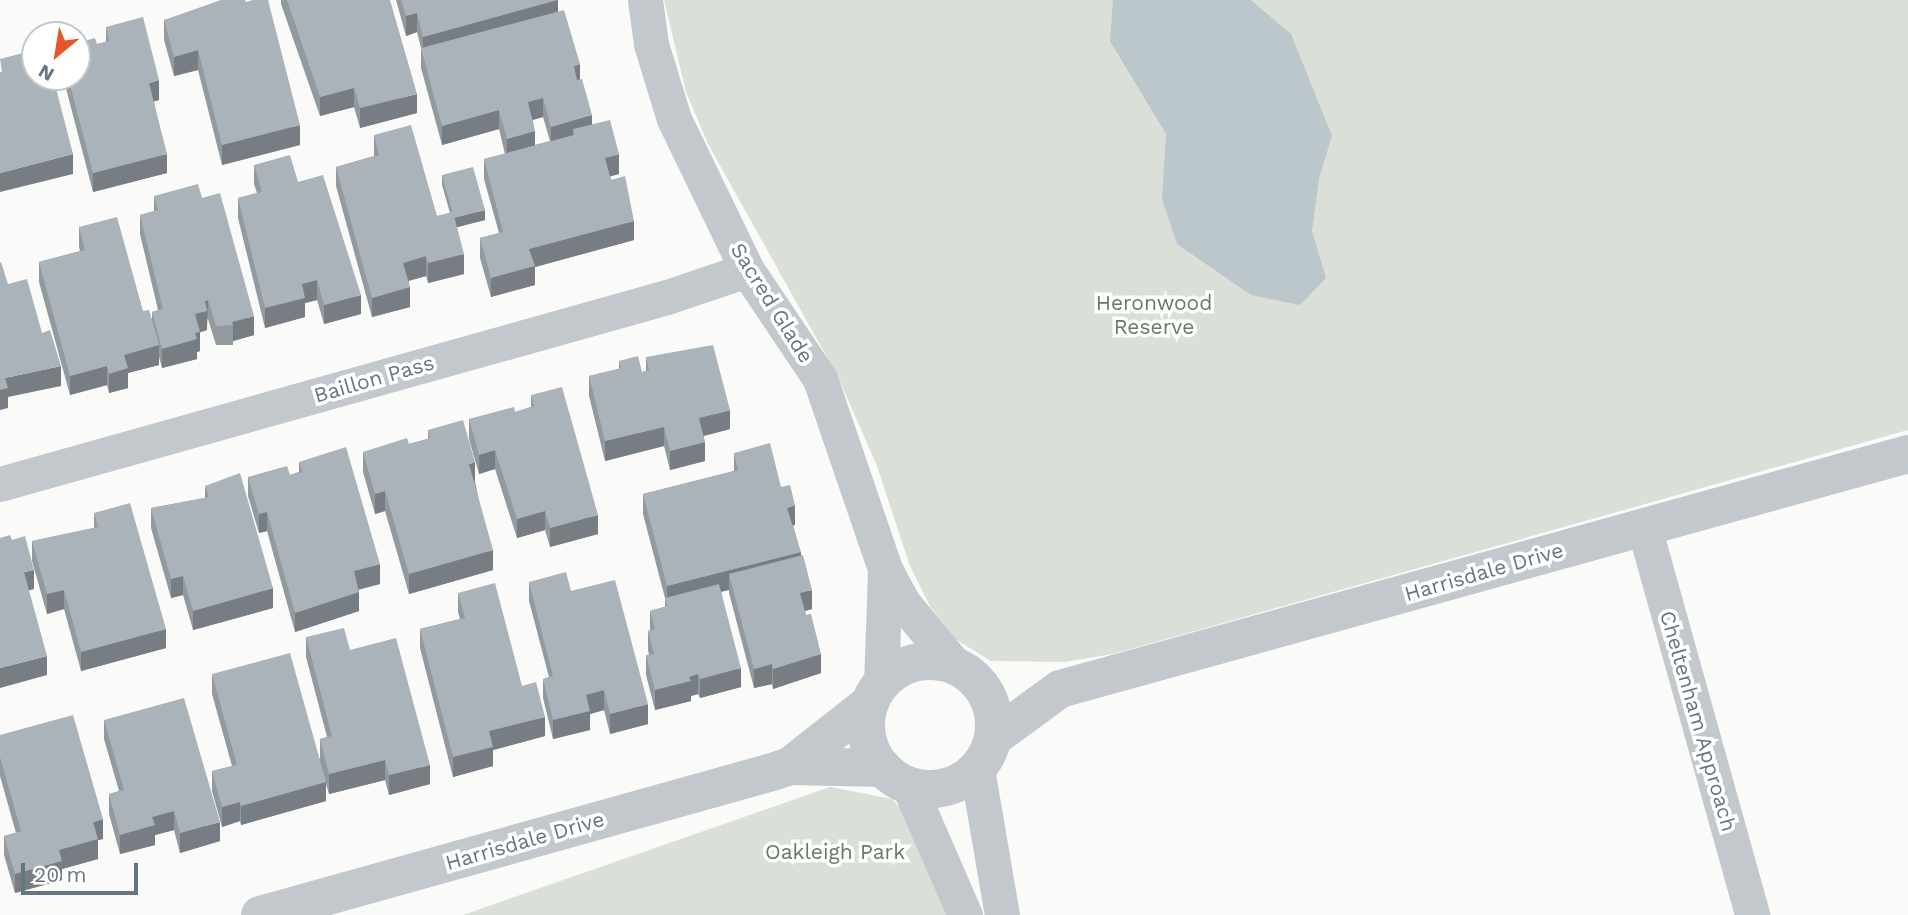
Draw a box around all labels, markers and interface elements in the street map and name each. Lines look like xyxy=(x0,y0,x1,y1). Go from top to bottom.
north arrow xyxy=(21,21,91,91)
text: N xyxy=(34,59,58,86)
street label: Sacred Glade xyxy=(725,238,819,368)
park label: Heronwood Reserve xyxy=(1096,290,1212,340)
street label: Baillon Pass xyxy=(311,350,437,408)
street label: Harrisdale Drive xyxy=(1402,537,1566,607)
street label: Cheltenham Approach xyxy=(1654,607,1742,835)
street label: Harrisdale Drive xyxy=(443,806,607,876)
park label: Oakleigh Park xyxy=(765,839,905,865)
scale bar xyxy=(24,848,142,892)
text: 20 m xyxy=(34,862,86,887)

